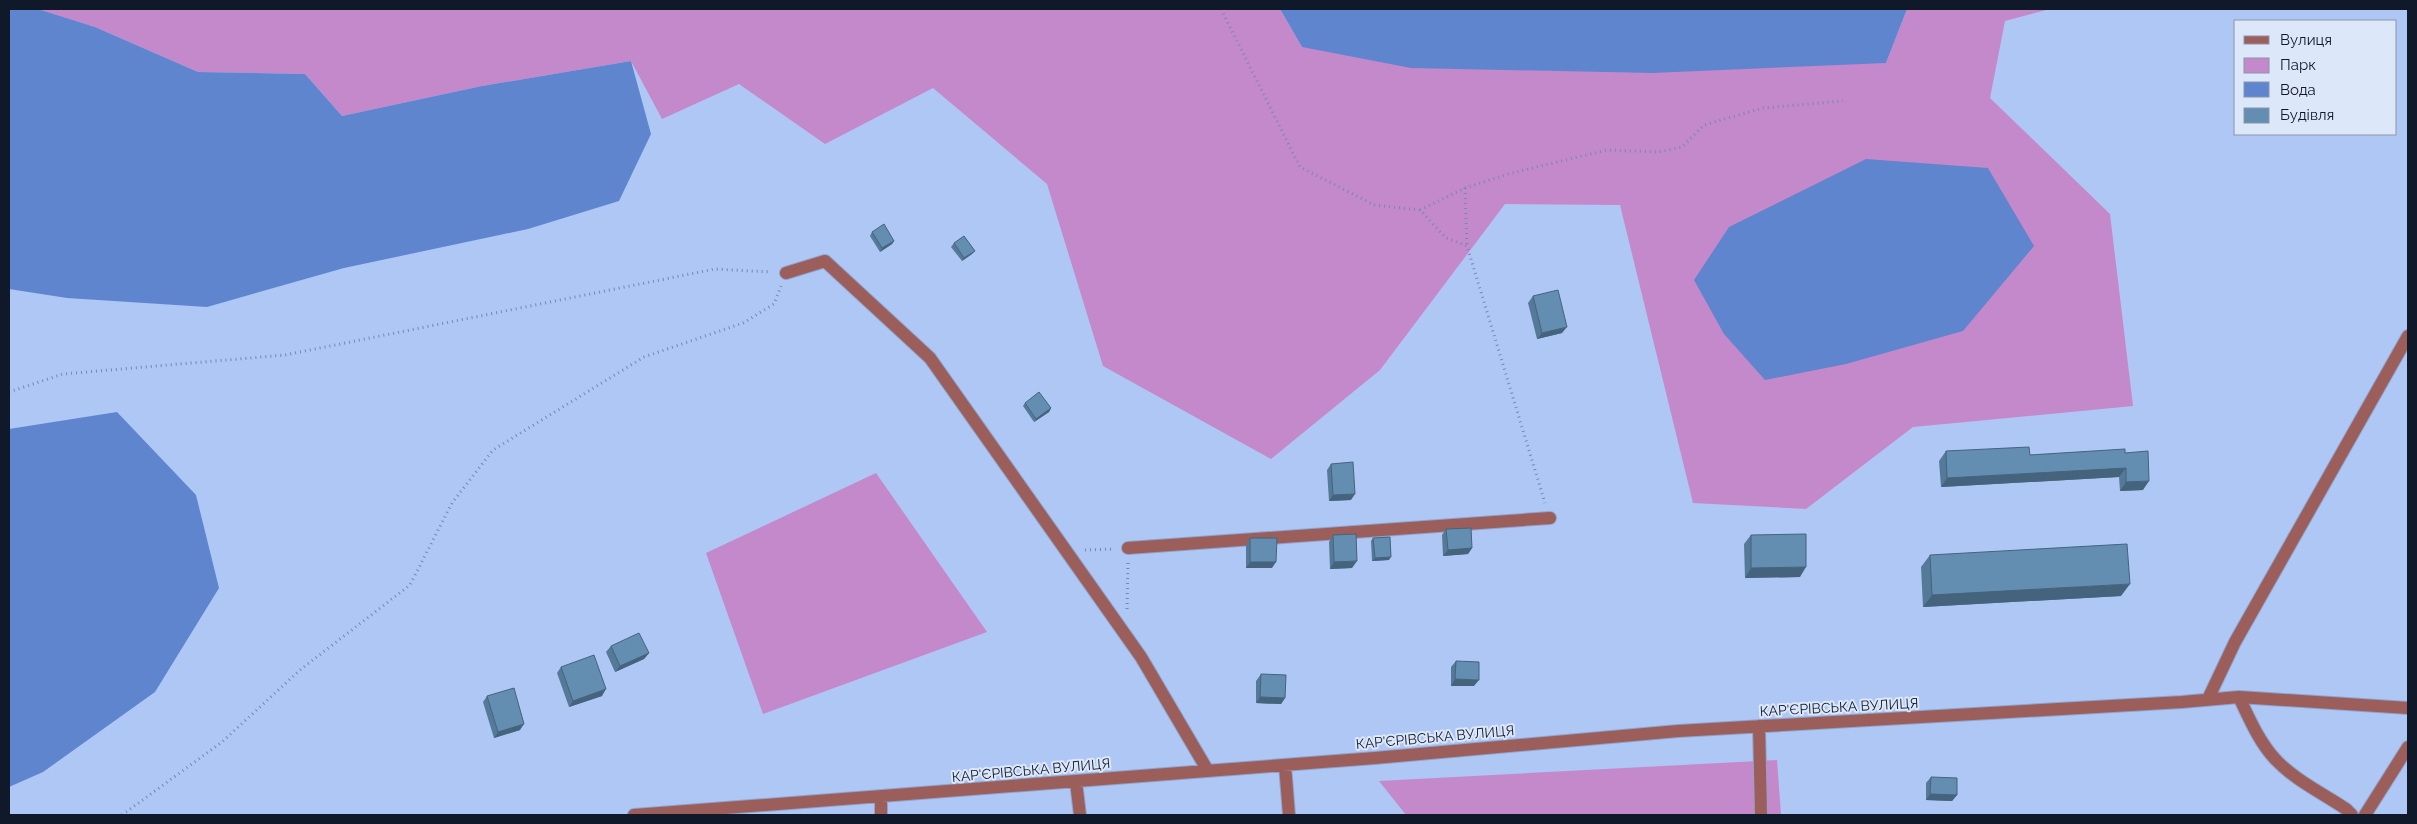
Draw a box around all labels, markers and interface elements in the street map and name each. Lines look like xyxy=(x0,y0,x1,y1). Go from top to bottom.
legend xyxy=(2234,20,2397,135)
text: Вулиця xyxy=(2280,31,2332,49)
text: Парк xyxy=(2280,56,2316,74)
text: Вода xyxy=(2280,81,2316,99)
text: Будівля xyxy=(2280,106,2334,124)
street label: КАР'ЄРІВСЬКА ВУЛИЦЯ xyxy=(1759,695,1919,719)
street label: КАР'ЄРІВСЬКА ВУЛИЦЯ xyxy=(1355,722,1515,752)
street label: КАР'ЄРІВСЬКА ВУЛИЦЯ xyxy=(951,755,1111,785)

